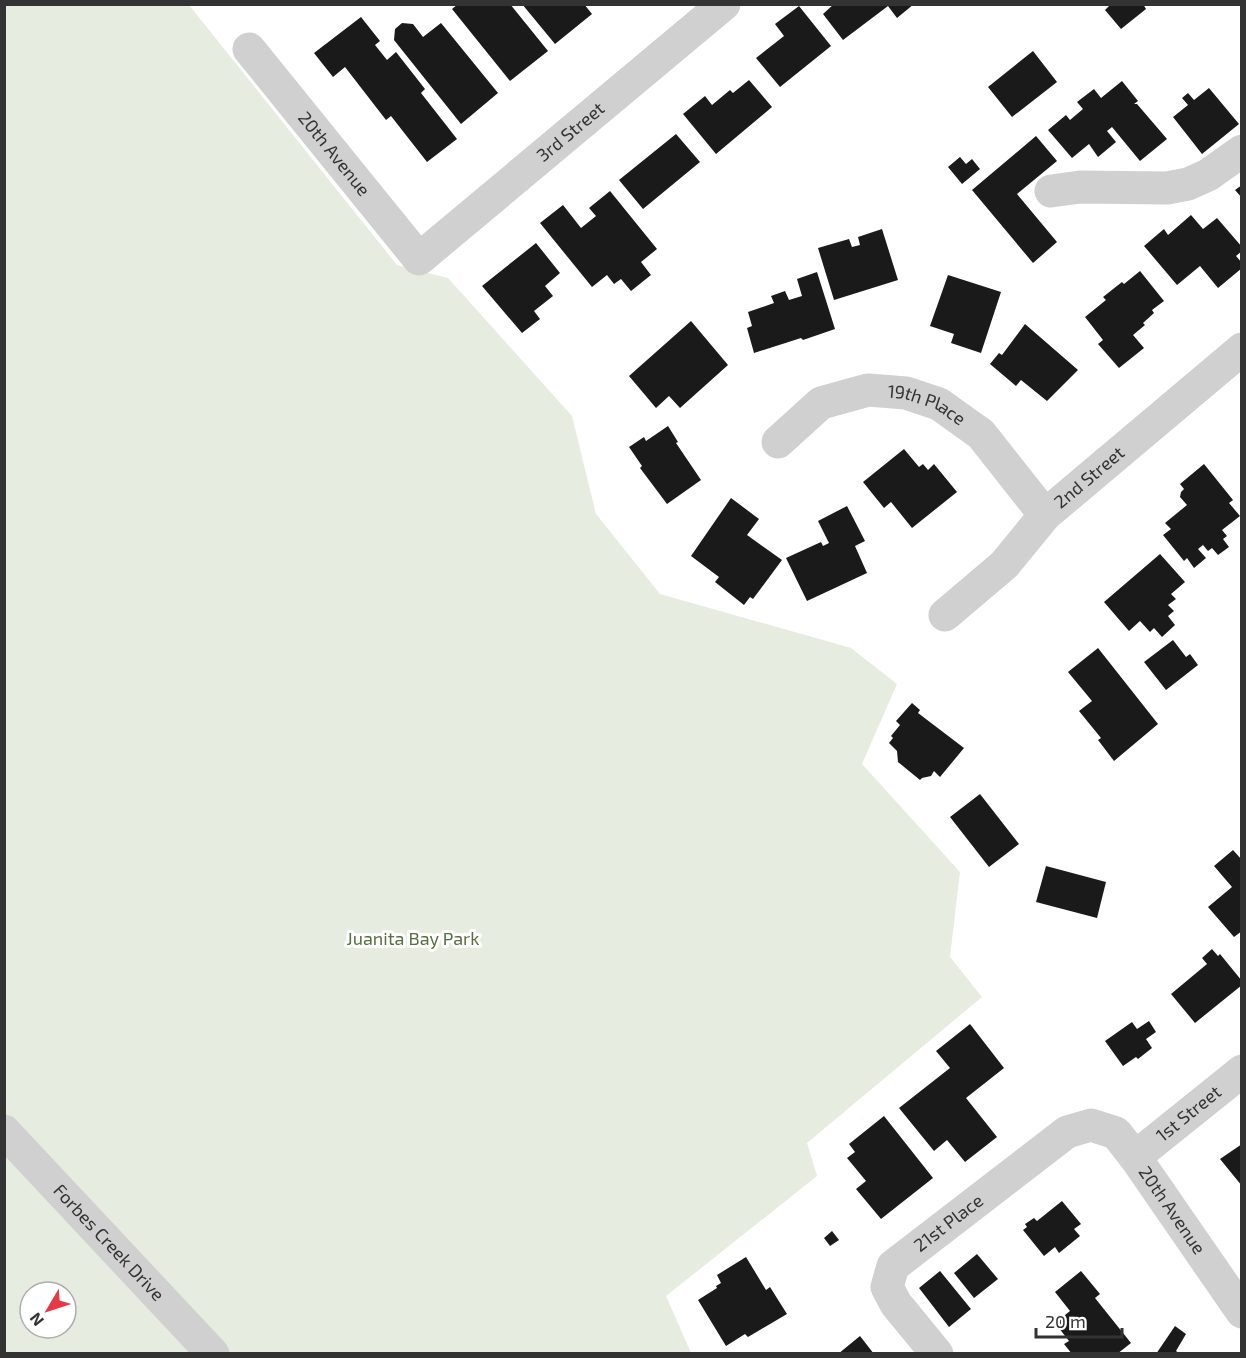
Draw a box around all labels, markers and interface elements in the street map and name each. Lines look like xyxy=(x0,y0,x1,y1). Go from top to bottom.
street label: 3rd Street xyxy=(532,97,609,166)
street label: 20th Avenue xyxy=(294,107,375,200)
street label: 19th Place xyxy=(887,380,970,429)
street label: 2nd Street xyxy=(1049,441,1128,513)
park label: Juanita Bay Park xyxy=(347,927,479,949)
street label: 1st Street xyxy=(1151,1080,1225,1146)
street label: 20th Avenue xyxy=(1135,1161,1211,1258)
street label: Forbes Creek Drive xyxy=(49,1179,169,1305)
street label: 21st Place xyxy=(909,1189,987,1256)
north arrow xyxy=(18,1280,78,1340)
scale bar xyxy=(1036,1301,1122,1339)
text: N xyxy=(25,1309,47,1330)
text: 20 m xyxy=(1045,1310,1086,1332)

